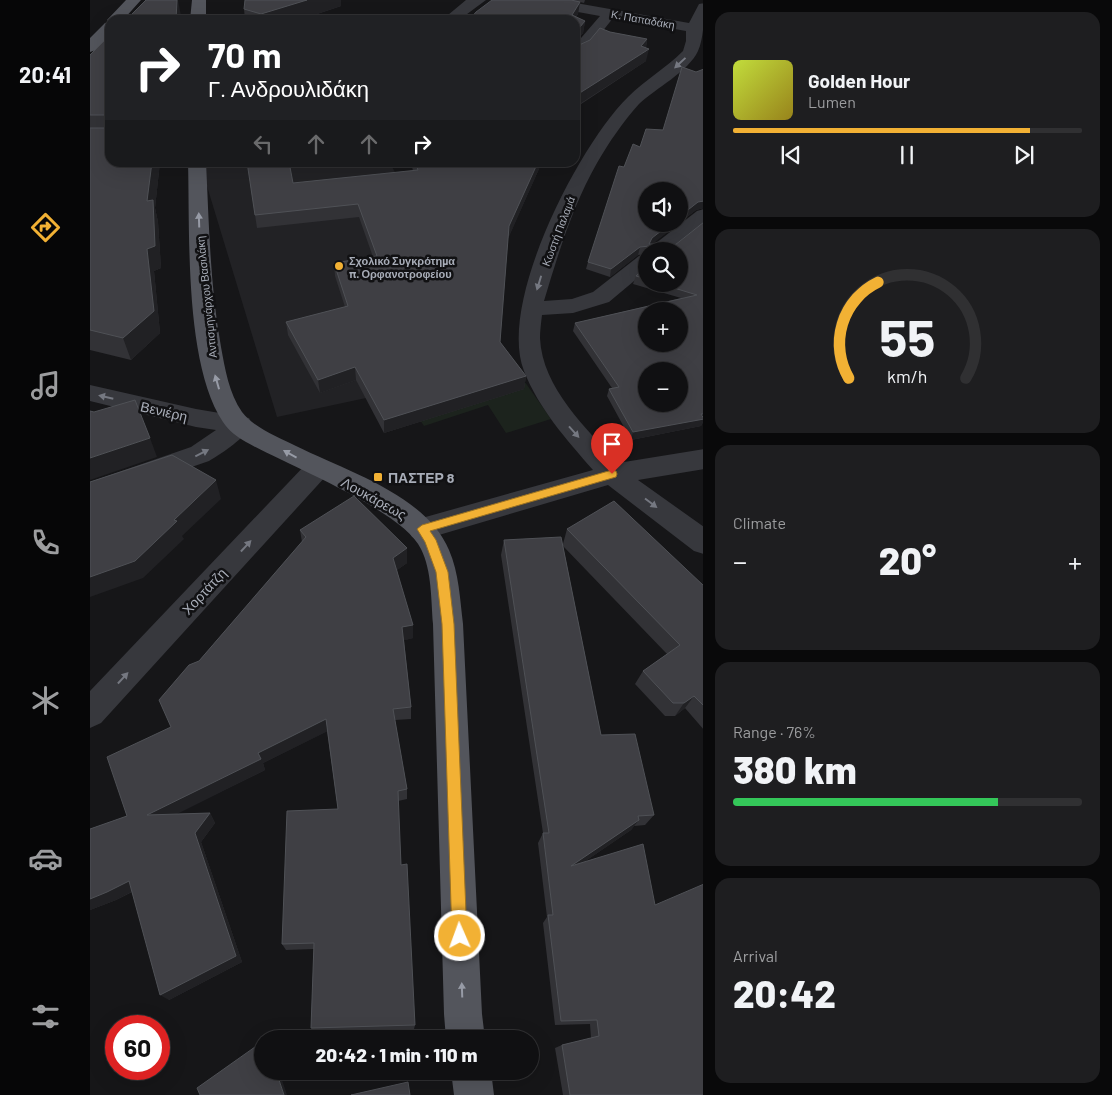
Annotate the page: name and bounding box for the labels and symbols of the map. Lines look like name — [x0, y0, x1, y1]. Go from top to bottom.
street label: Κ. Παπαδάκη — [610, 7, 676, 31]
one-way arrow — [674, 57, 686, 69]
street label: Κωστή Παλαμά — [539, 194, 577, 268]
one-way arrow — [195, 212, 203, 228]
street label: Αντισμηνάρχου Βασιλάκη — [193, 235, 219, 359]
place label: Σχολικό Συγκρότημα π. Ορφανοτροφείου — [349, 254, 455, 280]
marker: Σχολικό Συγκρότημα π. Ορφανοτροφείου — [333, 260, 345, 272]
one-way arrow — [534, 276, 542, 291]
one-way arrow — [213, 374, 221, 389]
one-way arrow — [99, 393, 114, 401]
street label: Βενιέρη — [139, 397, 189, 425]
pin — [591, 423, 633, 474]
one-way arrow — [568, 426, 580, 438]
one-way arrow — [195, 449, 209, 457]
one-way arrow — [282, 450, 297, 458]
place label: ΠΑΣΤΕΡ 8 — [388, 469, 455, 486]
marker: ΠΑΣΤΕΡ 8 — [372, 471, 384, 483]
street label: Λουκάρεως — [339, 473, 410, 523]
one-way arrow — [644, 498, 657, 509]
one-way arrow — [240, 540, 252, 552]
street label: Χορτάτζη — [178, 564, 230, 618]
one-way arrow — [117, 672, 129, 684]
position arrow — [433, 909, 485, 961]
one-way arrow — [458, 982, 466, 998]
speed limit sign: 60 — [105, 1015, 170, 1080]

